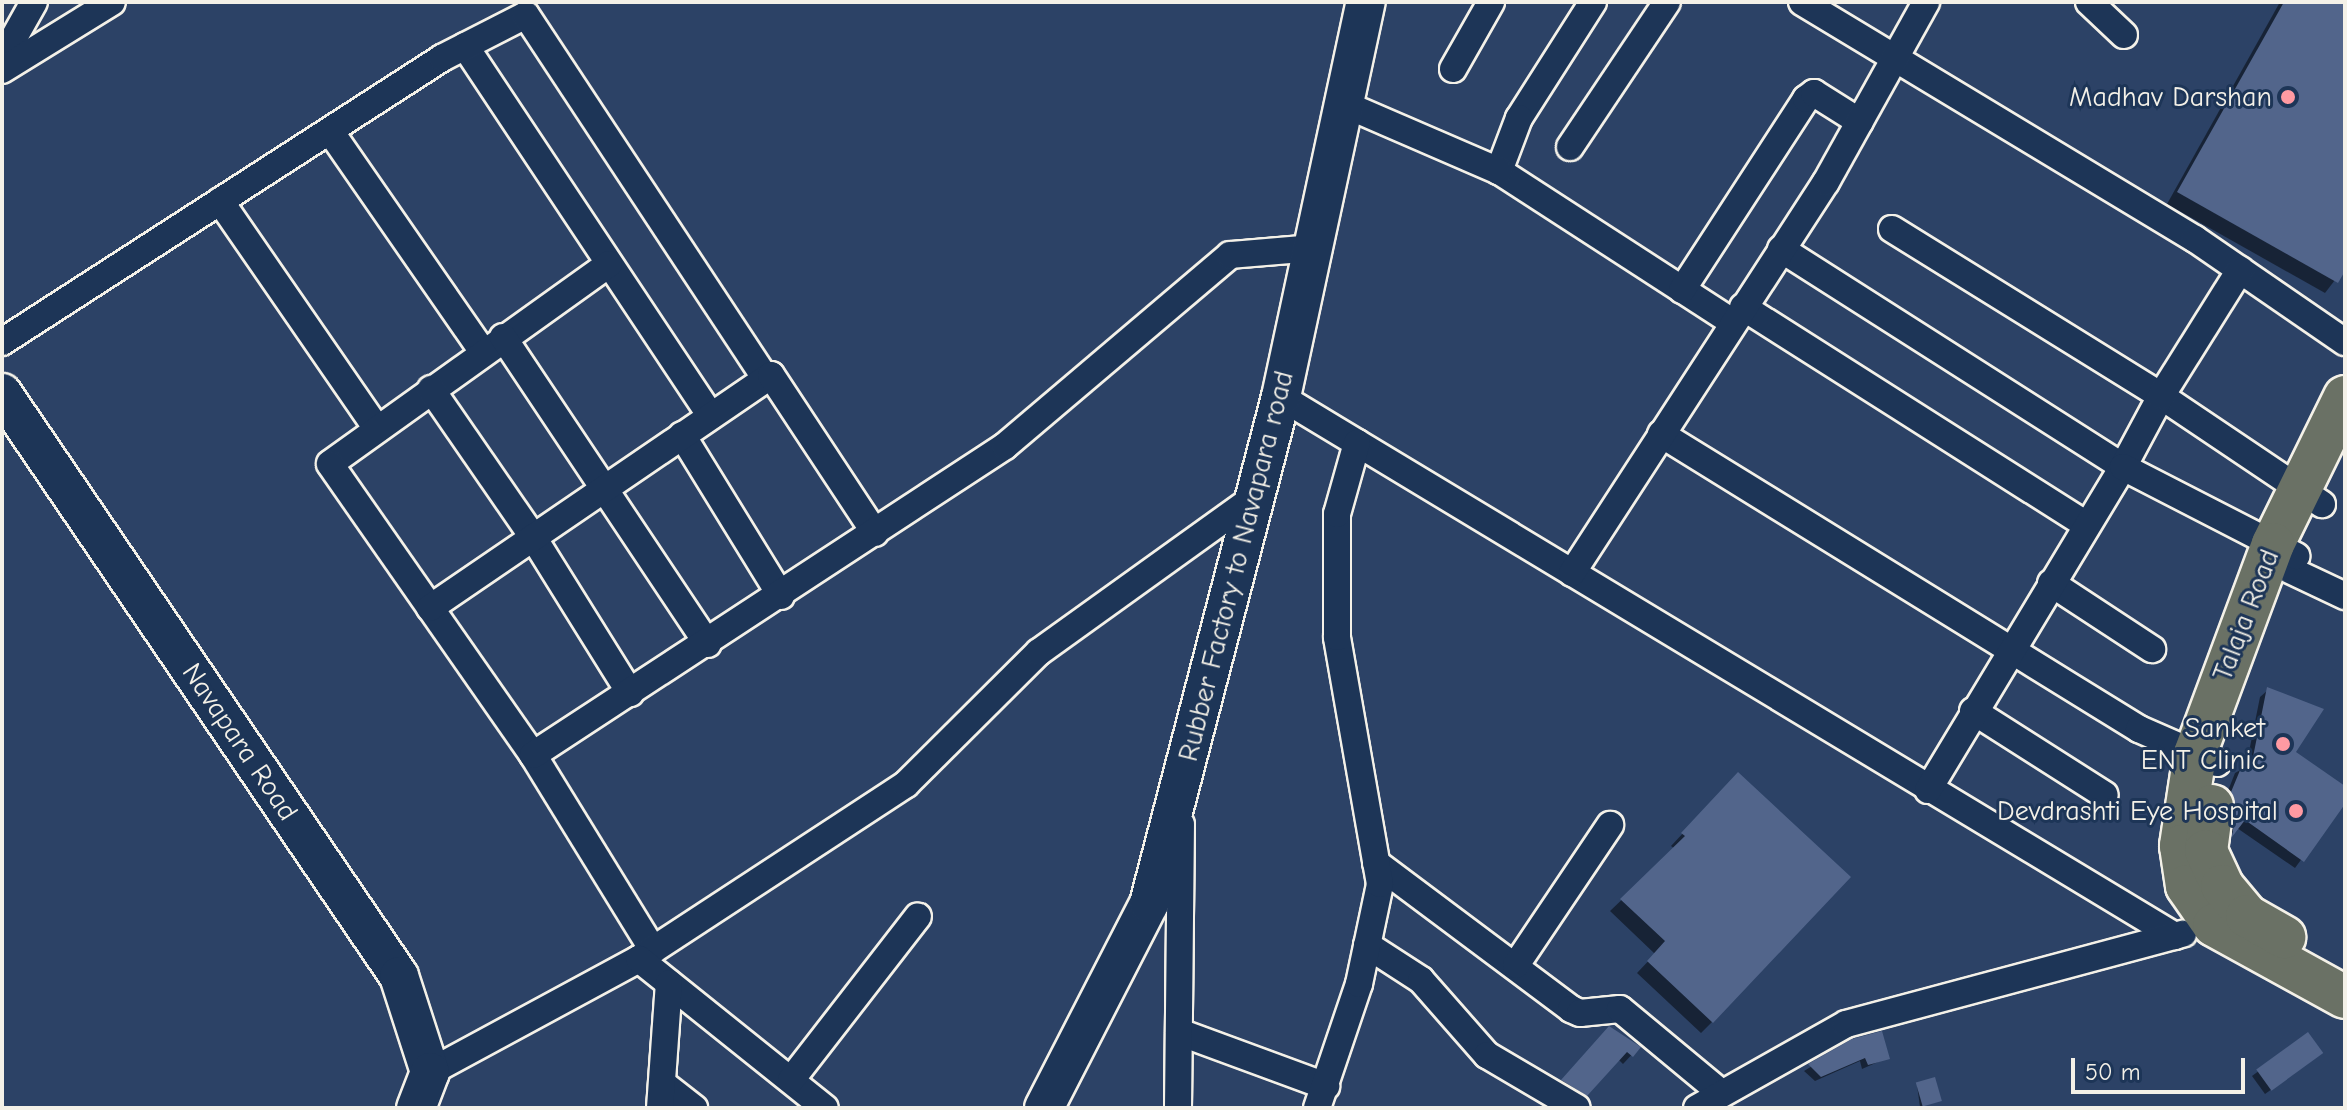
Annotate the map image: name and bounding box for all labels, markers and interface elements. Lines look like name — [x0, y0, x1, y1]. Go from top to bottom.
place label: Madhav Darshan — [2069, 80, 2272, 114]
marker: Madhav Darshan — [2279, 88, 2297, 106]
street label: Rubber Factory to Navapara road — [1171, 367, 1301, 765]
street label: Talaja Road — [2206, 545, 2286, 685]
street label: Navapara Road — [175, 657, 305, 827]
place label: Sanket ENT Clinic — [2141, 711, 2265, 777]
marker: Sanket ENT Clinic — [2272, 733, 2294, 755]
place label: Devdrashti Eye Hospital — [1997, 794, 2278, 828]
marker: Devdrashti Eye Hospital — [2285, 800, 2307, 822]
scale bar — [2075, 1042, 2249, 1092]
text: 50 m — [2085, 1058, 2141, 1086]

